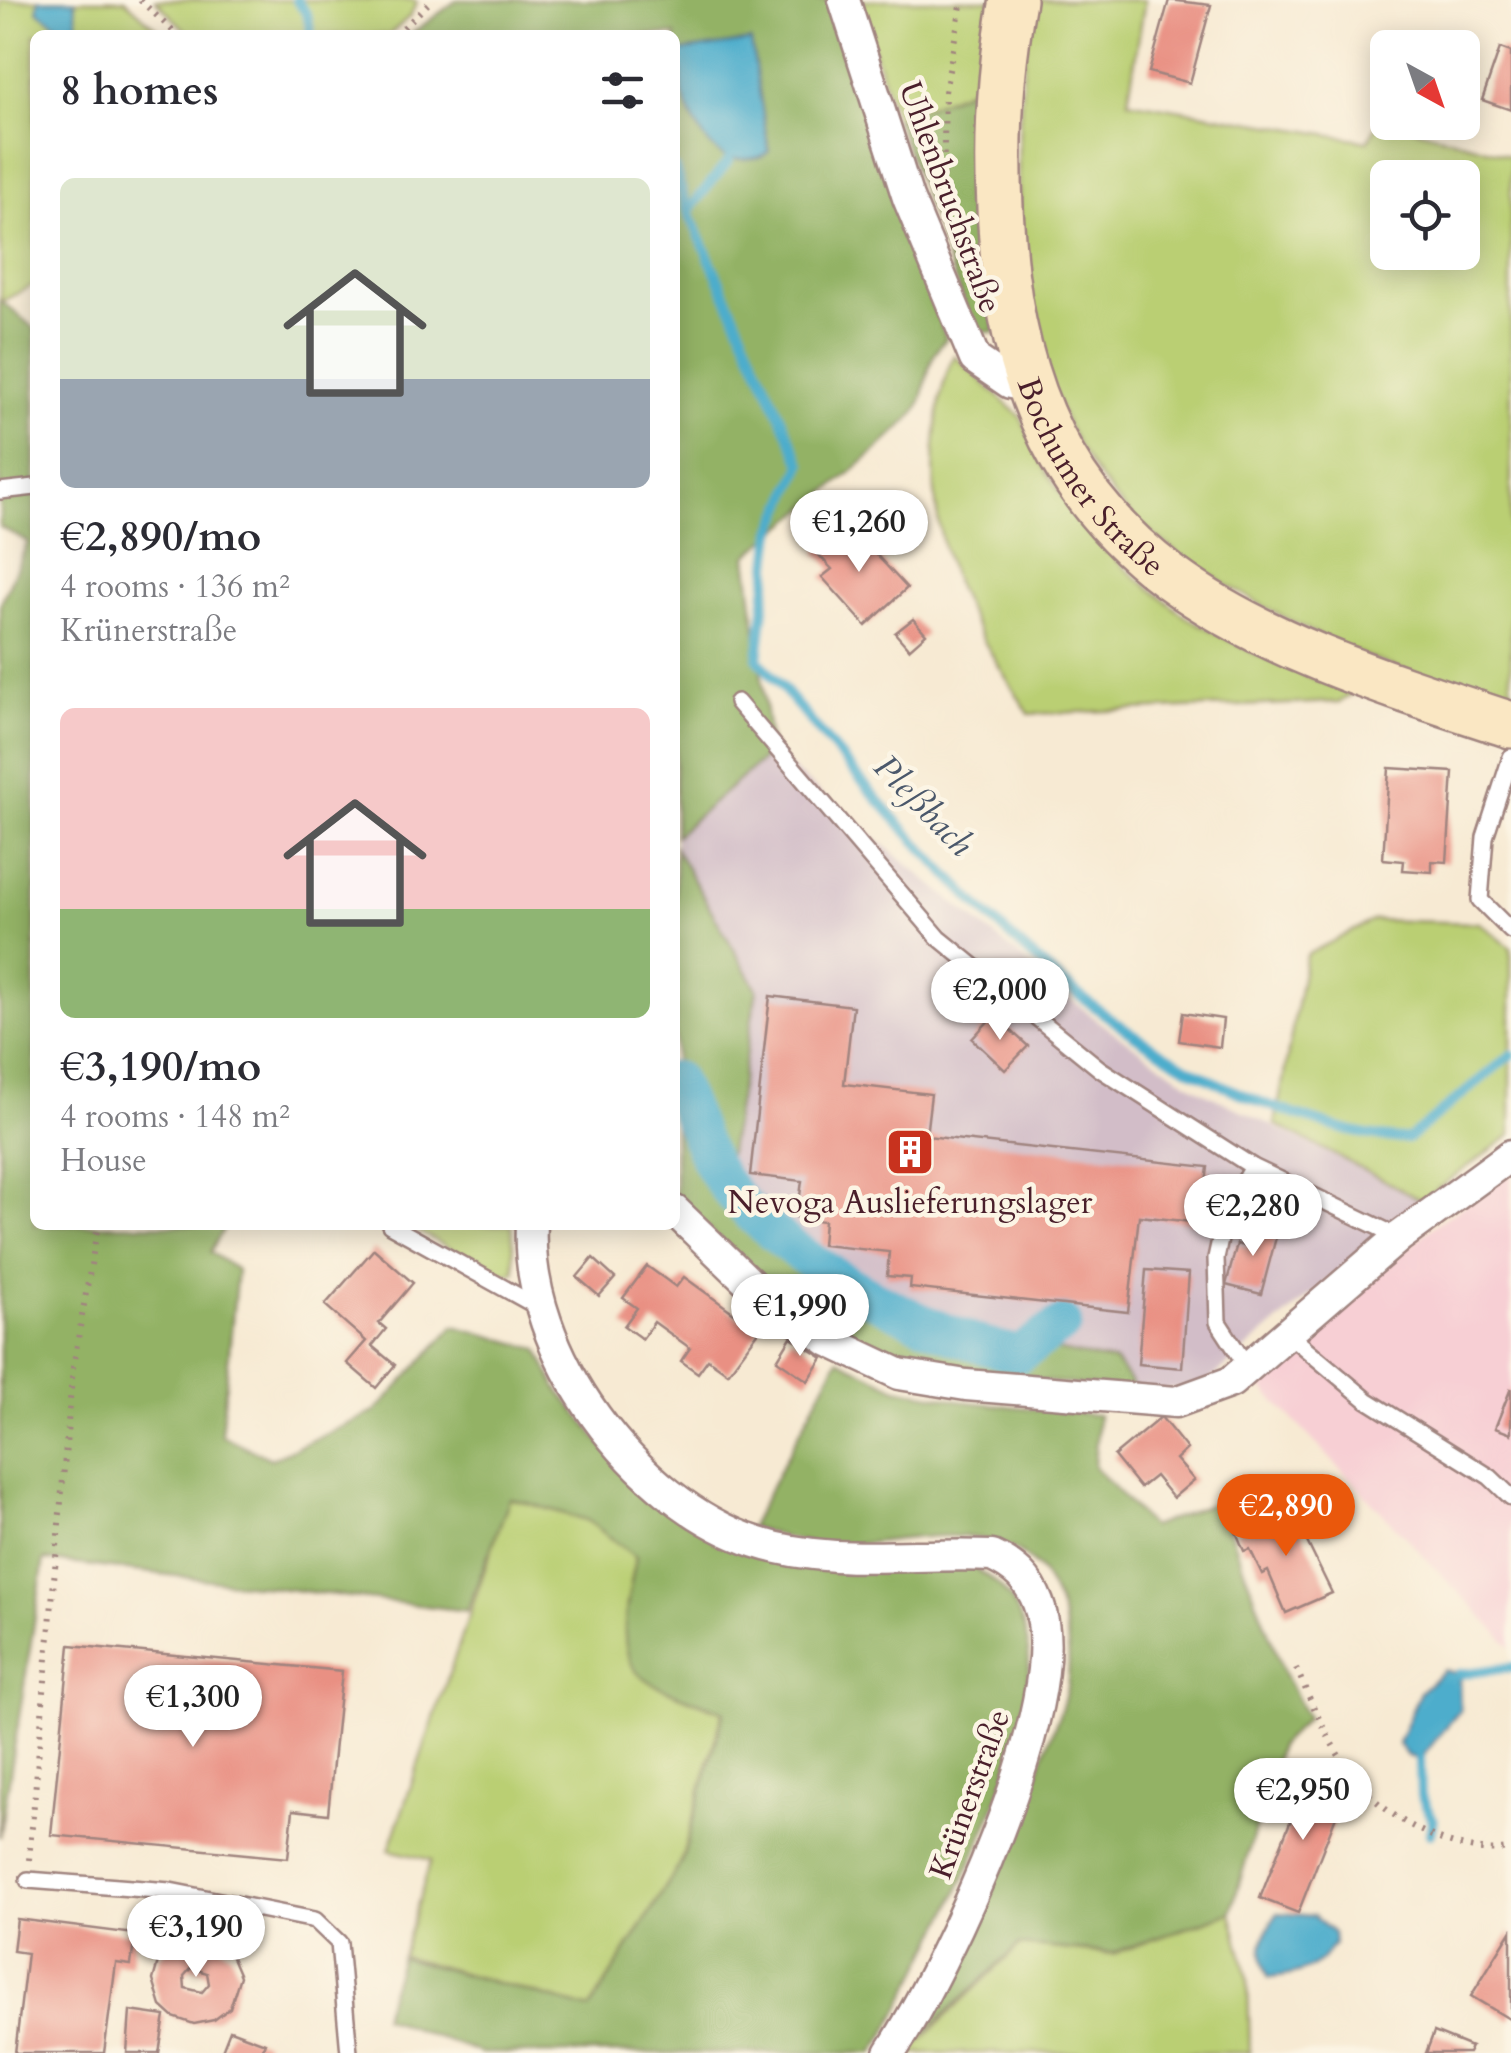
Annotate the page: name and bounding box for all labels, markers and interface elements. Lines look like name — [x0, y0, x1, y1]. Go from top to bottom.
north arrow — [1370, 30, 1480, 140]
map controls — [1370, 30, 1480, 270]
text: 8 homes — [60, 62, 218, 119]
icon: filters — [595, 63, 650, 118]
street label: Uhlenbruchstraße — [888, 76, 1012, 319]
button: locate — [1370, 160, 1480, 270]
icon: home — [265, 243, 445, 423]
street label: Bochumer Straße — [1006, 372, 1173, 587]
pin: €1,260 — [778, 490, 940, 575]
text: €1,260 — [812, 500, 906, 544]
text: €2,890/mo — [60, 508, 261, 565]
text: 4 rooms · 136 m² — [60, 565, 290, 609]
text: Krünerstraße — [60, 609, 237, 653]
water label: Pleßbach — [863, 744, 984, 867]
icon: home — [265, 773, 445, 953]
pin: €2,000 — [919, 958, 1081, 1043]
text: €2,000 — [953, 968, 1047, 1012]
text: €3,190/mo — [60, 1038, 261, 1095]
text: 4 rooms · 148 m² — [60, 1095, 290, 1139]
building icon: Nevoga Auslieferungslager — [884, 1126, 936, 1178]
text: House — [60, 1139, 147, 1183]
pin: €2,280 — [1172, 1174, 1334, 1259]
place label: Nevoga Auslieferungslager — [728, 1181, 1093, 1225]
text: €2,280 — [1206, 1184, 1300, 1228]
pin: €1,990 — [719, 1274, 881, 1359]
text: €1,990 — [753, 1284, 847, 1328]
pin: €2,890 — [1205, 1474, 1367, 1559]
text: €2,890 — [1239, 1484, 1333, 1528]
pin: €1,300 — [112, 1665, 274, 1750]
text: €1,300 — [146, 1675, 240, 1719]
street label: Krünerstraße — [919, 1704, 1021, 1885]
pin: €2,950 — [1222, 1758, 1384, 1843]
text: €2,950 — [1256, 1768, 1350, 1812]
pin: €3,190 — [115, 1895, 277, 1980]
text: €3,190 — [149, 1905, 243, 1949]

